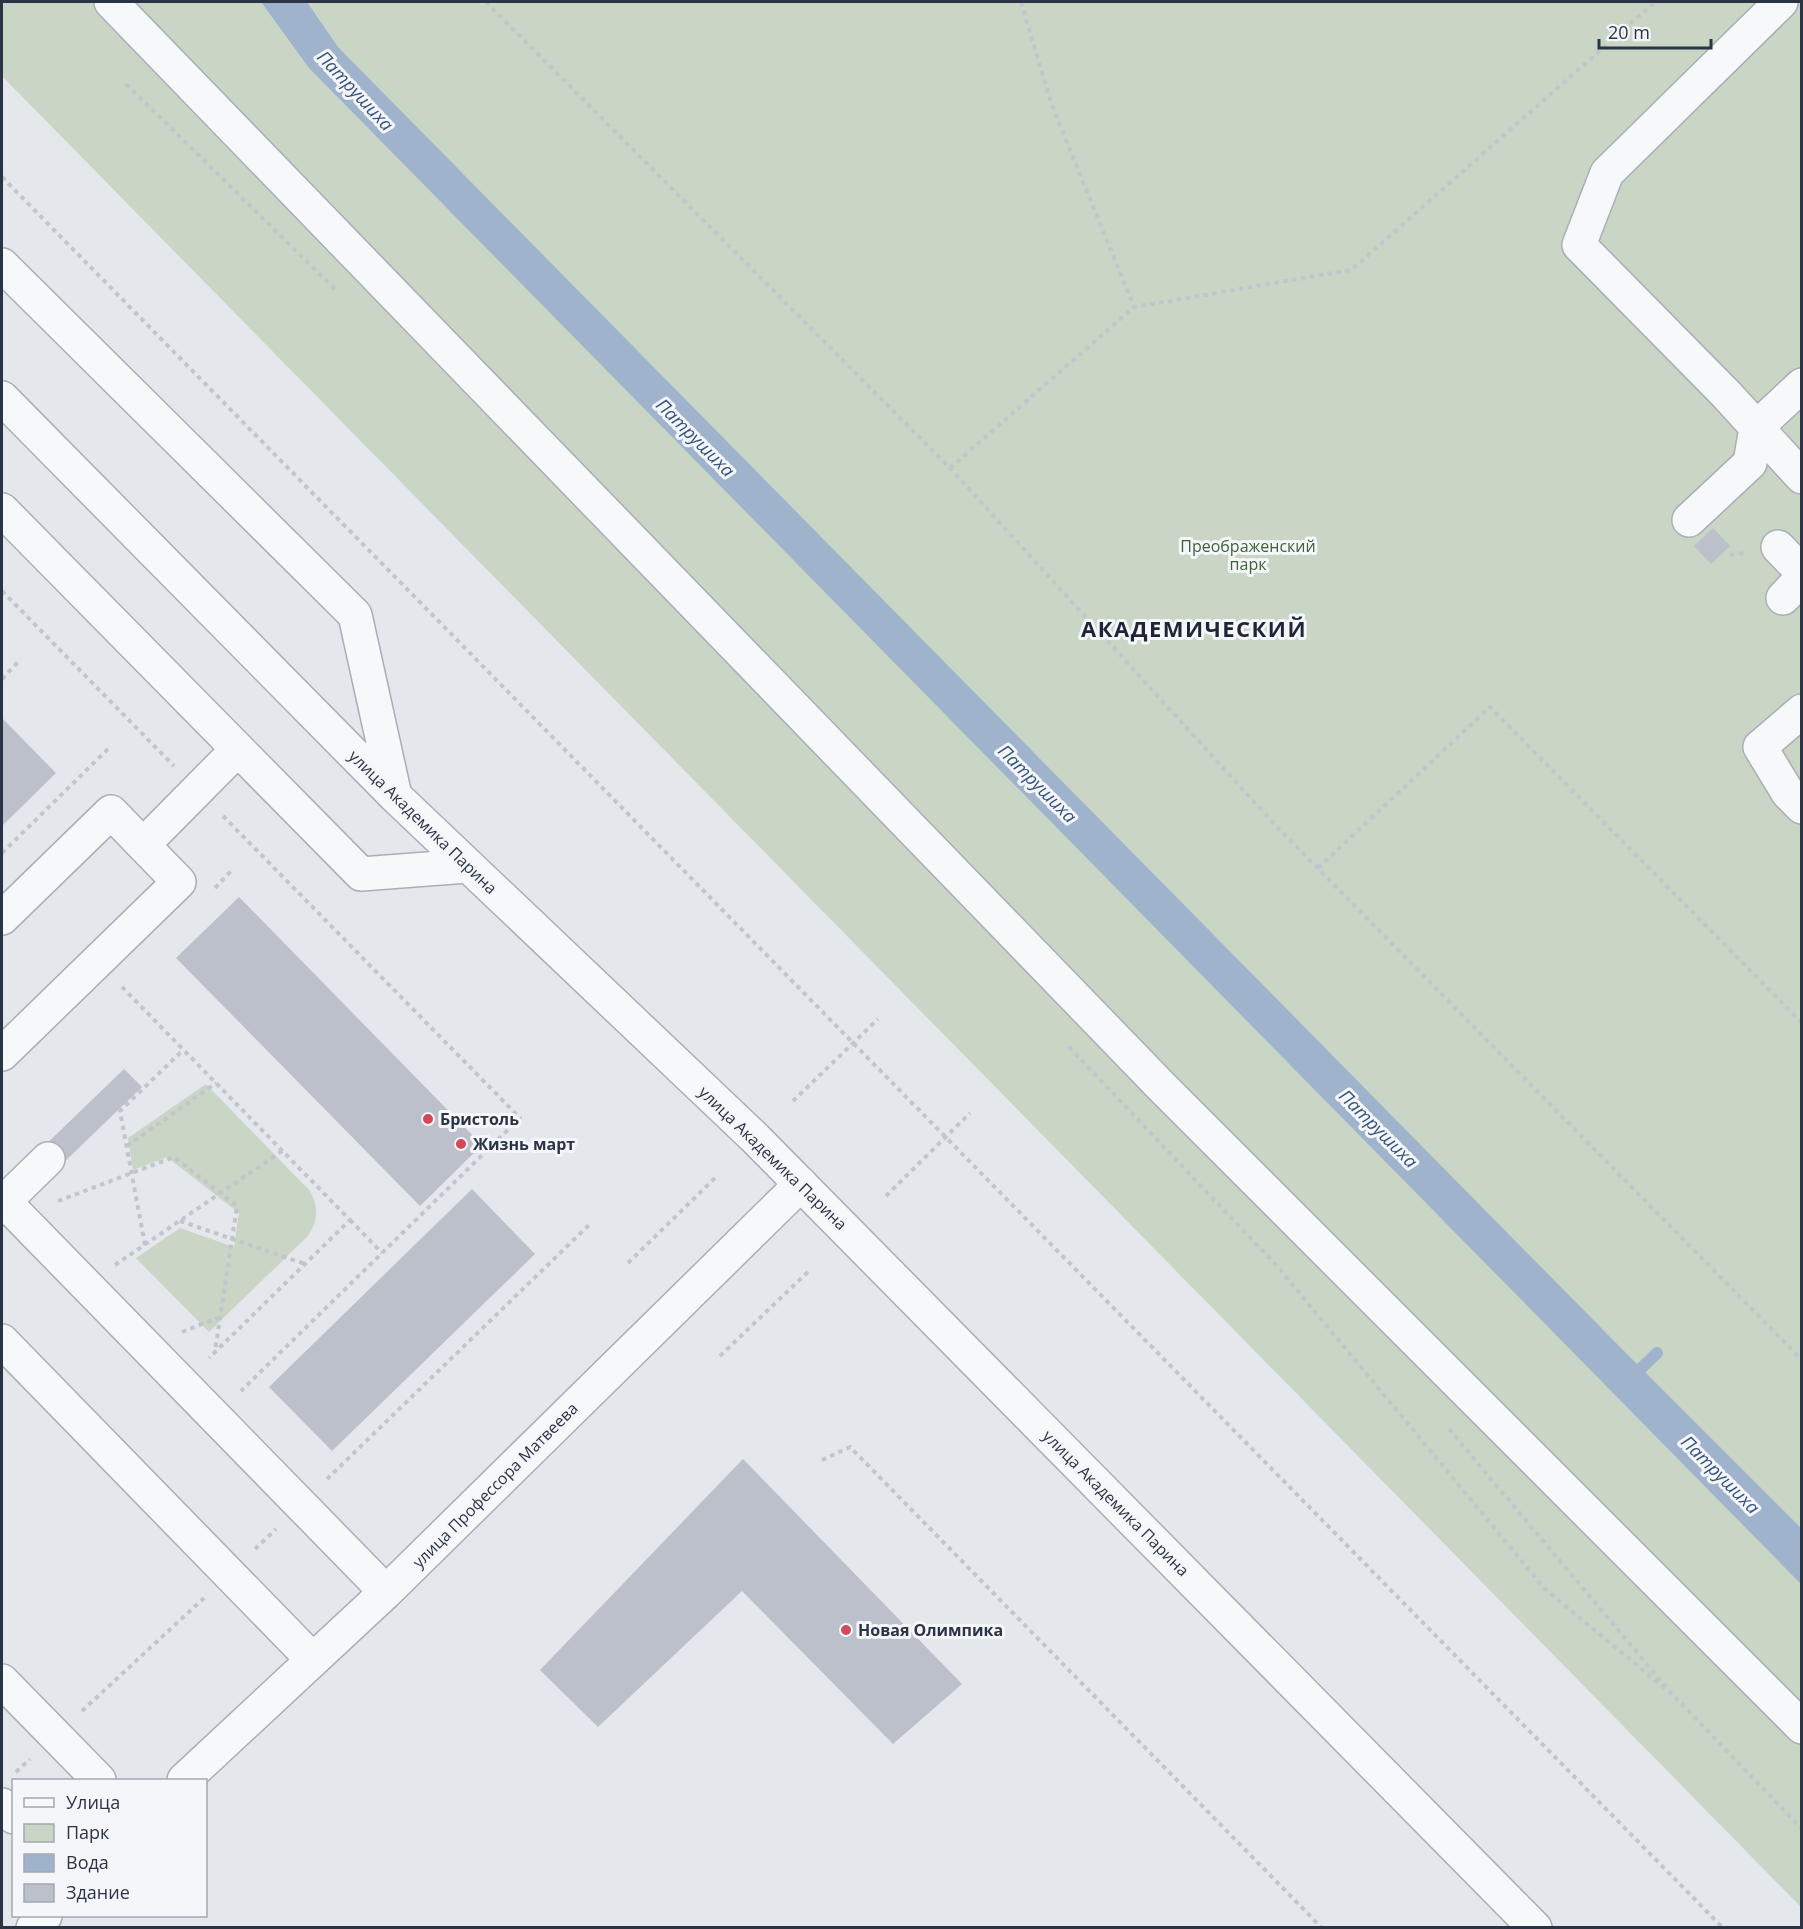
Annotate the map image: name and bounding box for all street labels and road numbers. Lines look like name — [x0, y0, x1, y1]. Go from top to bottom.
street label: улица Академика Парина — [344, 745, 502, 899]
street label: улица Академика Парина — [694, 1081, 852, 1235]
street label: улица Профессора Матвеева — [407, 1397, 583, 1573]
street label: улица Академика Парина — [1038, 1425, 1194, 1581]

